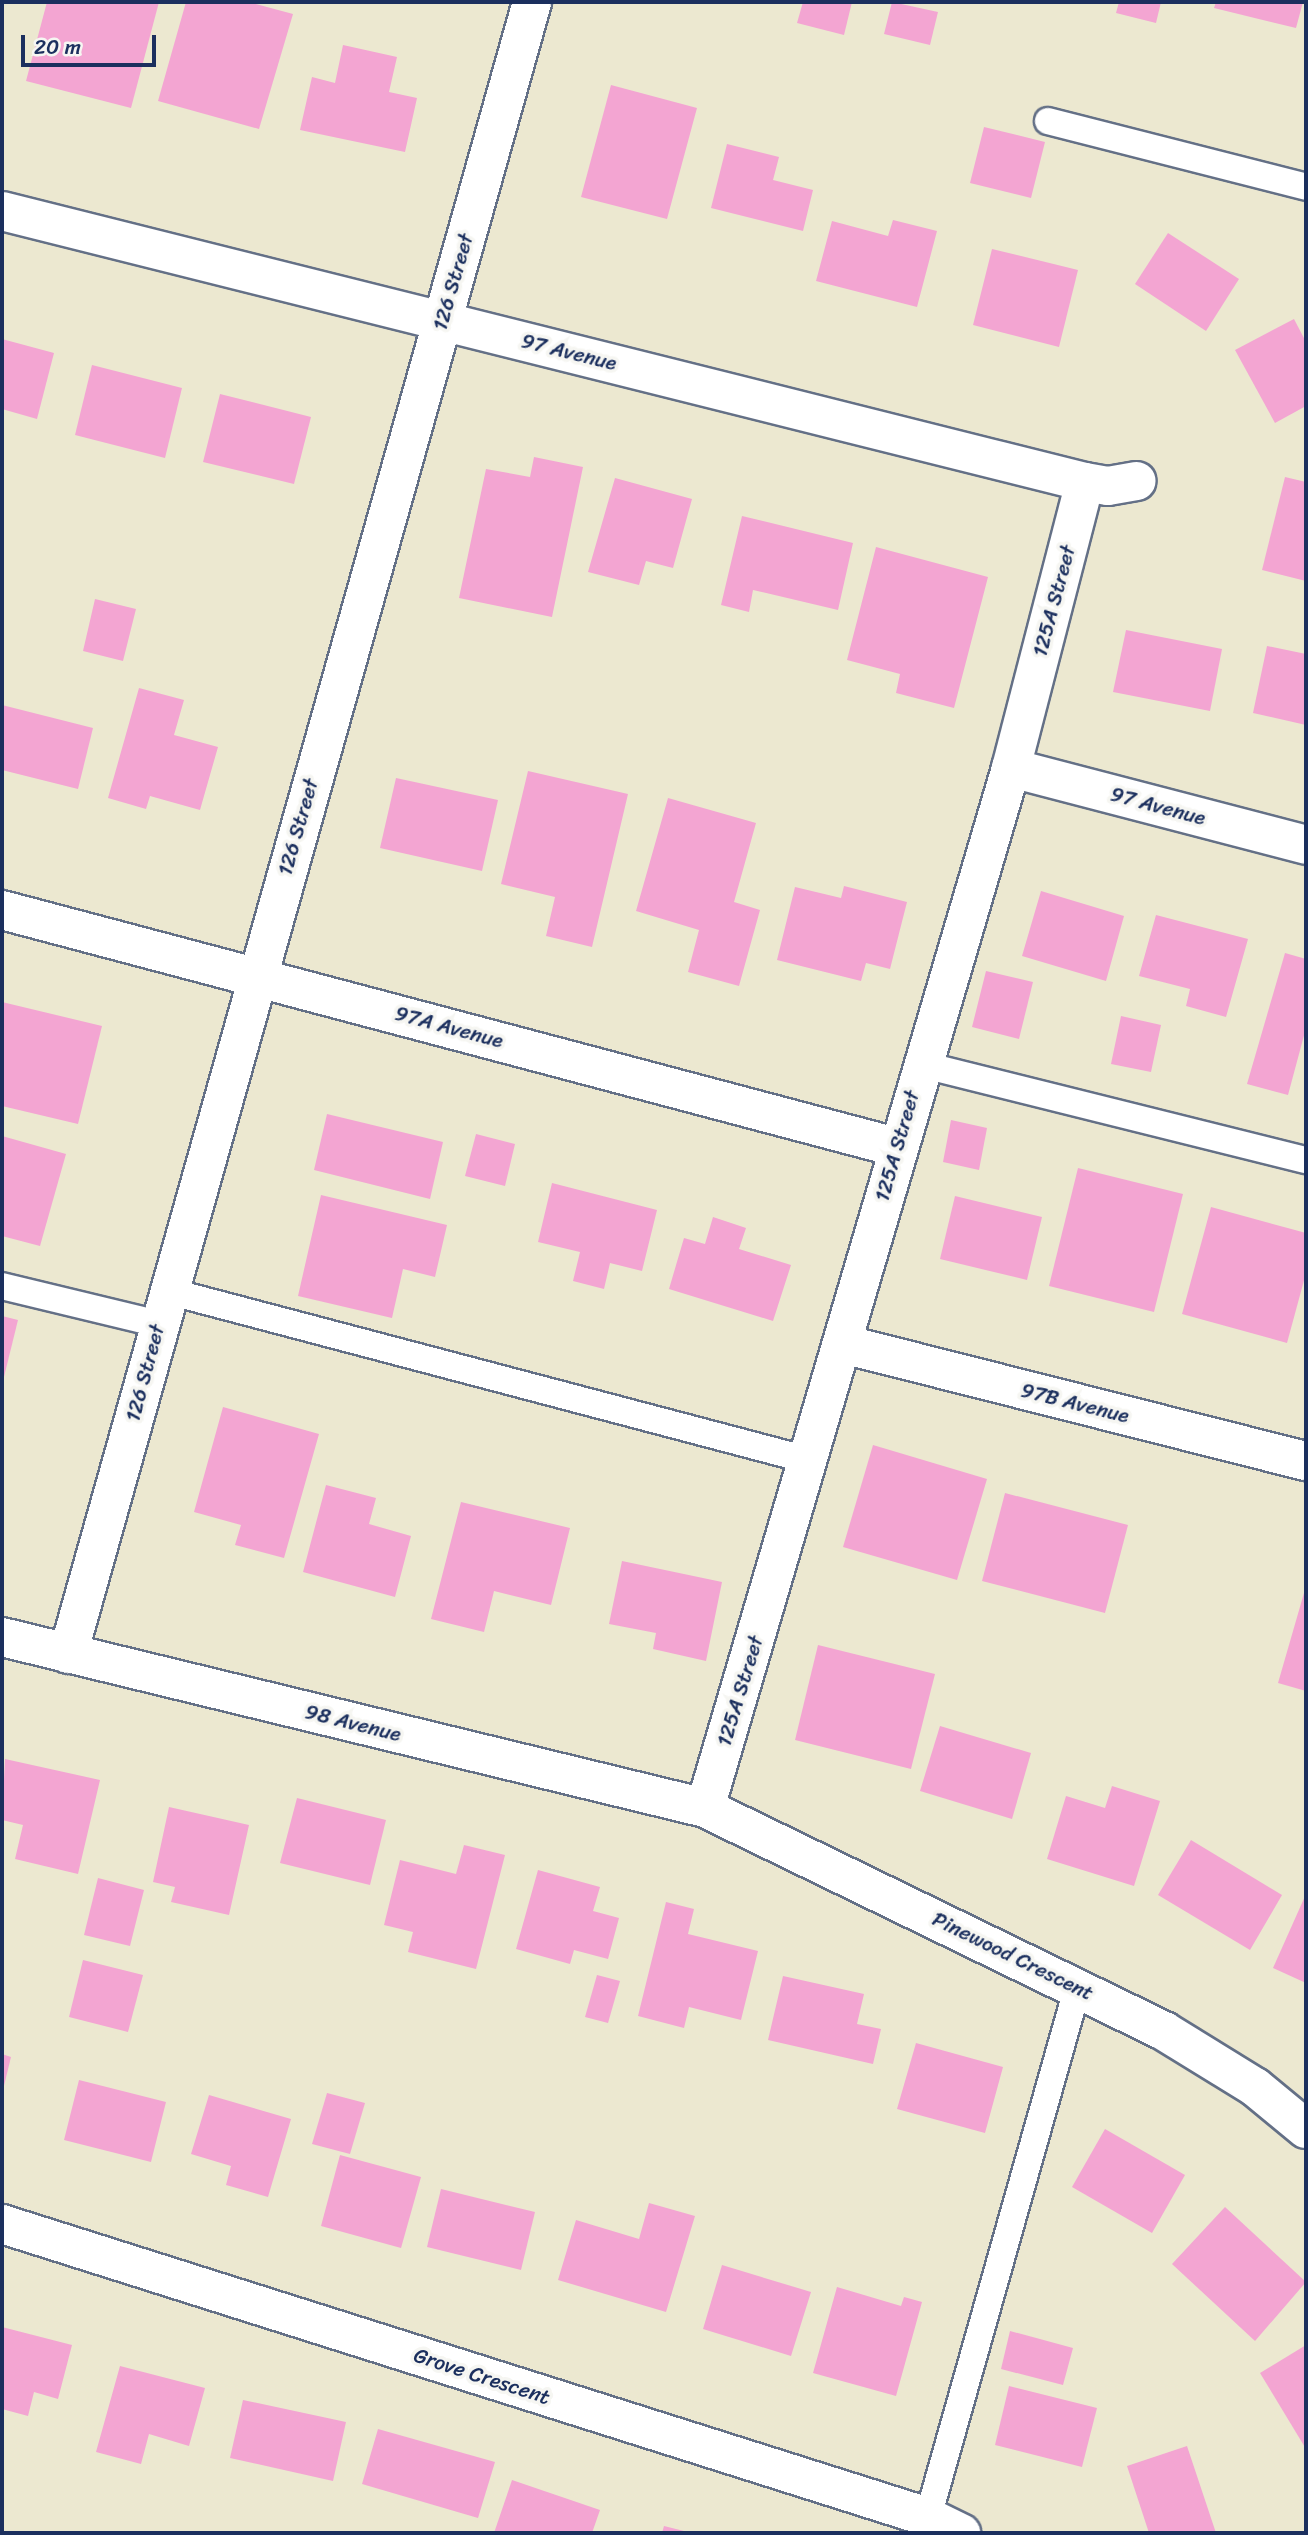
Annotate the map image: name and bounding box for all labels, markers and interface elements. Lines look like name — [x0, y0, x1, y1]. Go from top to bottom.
scale bar — [24, 21, 159, 65]
text: 20 m — [34, 28, 81, 66]
street label: 126 Street — [427, 231, 479, 333]
street label: 97 Avenue — [519, 328, 619, 376]
street label: 125A Street — [1027, 543, 1081, 659]
street label: 126 Street — [272, 776, 324, 878]
street label: 97 Avenue — [1108, 781, 1208, 831]
street label: 97A Avenue — [392, 1000, 506, 1054]
street label: 125A Street — [869, 1088, 925, 1204]
street label: 126 Street — [120, 1322, 170, 1424]
street label: 97B Avenue — [1018, 1377, 1132, 1429]
street label: 125A Street — [711, 1633, 769, 1749]
street label: 98 Avenue — [302, 1699, 404, 1747]
street label: Pinewood Crescent — [928, 1906, 1098, 2006]
street label: Grove Crescent — [410, 2342, 554, 2410]

